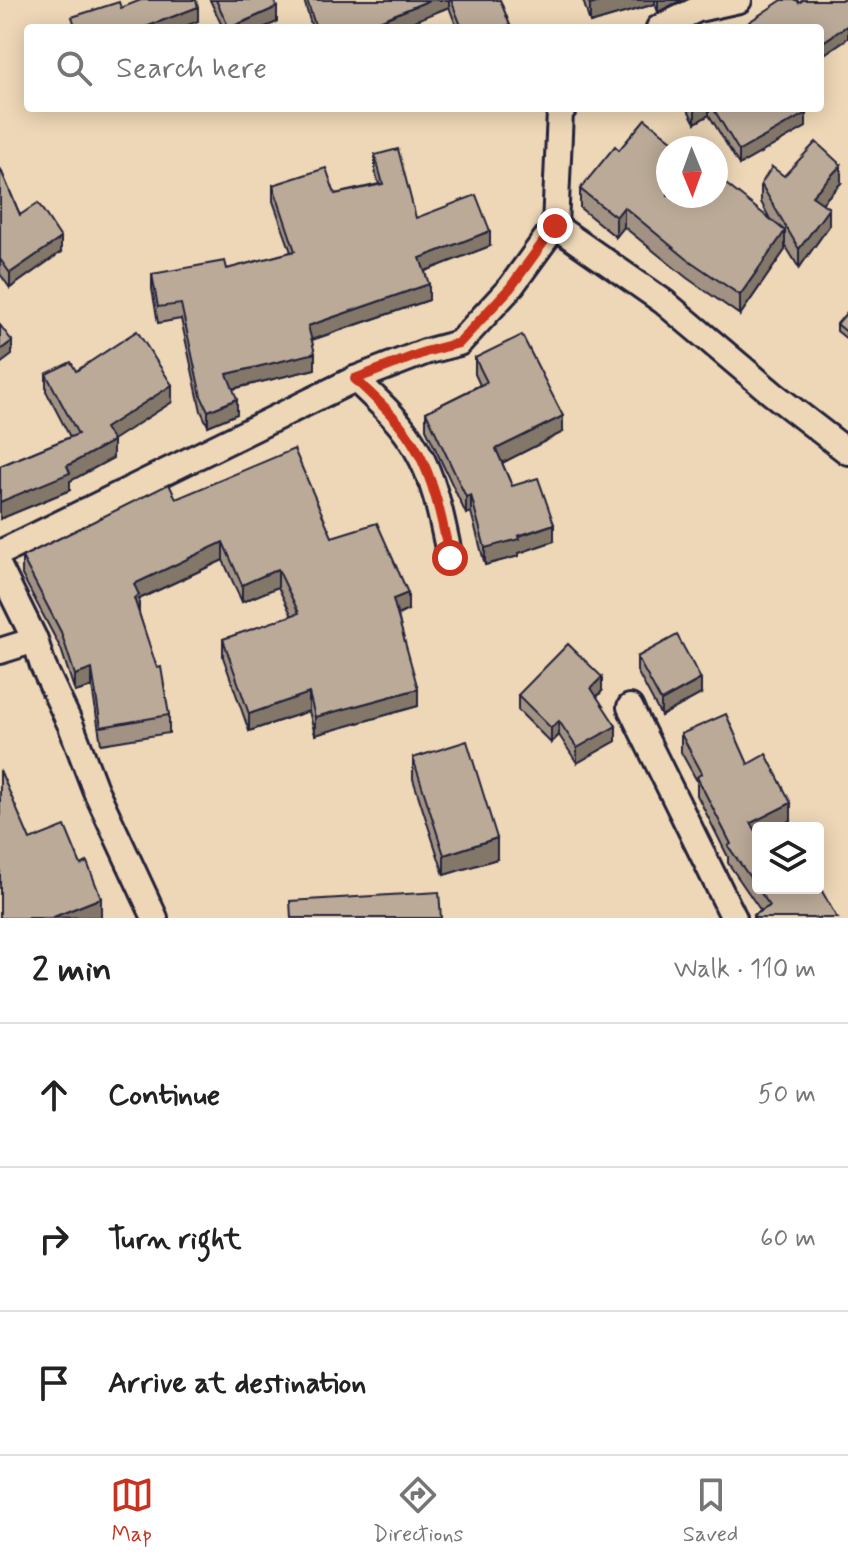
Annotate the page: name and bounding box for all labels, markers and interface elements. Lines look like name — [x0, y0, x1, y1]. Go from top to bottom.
search box — [24, 24, 824, 112]
icon: search — [52, 46, 96, 90]
text: Search here — [116, 49, 267, 88]
north arrow — [656, 136, 728, 208]
route end — [537, 208, 573, 244]
route start — [432, 540, 468, 576]
map controls — [752, 822, 824, 894]
button: layers — [752, 822, 824, 894]
text: 2 min — [32, 948, 112, 993]
text: Walk · 110 m — [674, 953, 816, 987]
icon: ahead — [32, 1073, 76, 1117]
text: Continue — [108, 1076, 220, 1115]
text: 50 m — [758, 1078, 816, 1112]
icon: right — [32, 1217, 76, 1261]
text: Turn right — [108, 1220, 241, 1259]
text: 60 m — [760, 1222, 816, 1256]
icon: arrive — [32, 1361, 76, 1405]
text: Arrive at destination — [108, 1364, 366, 1403]
tab: Map — [110, 1473, 154, 1549]
tab: Directions — [373, 1473, 463, 1549]
tab: Saved — [683, 1473, 738, 1549]

